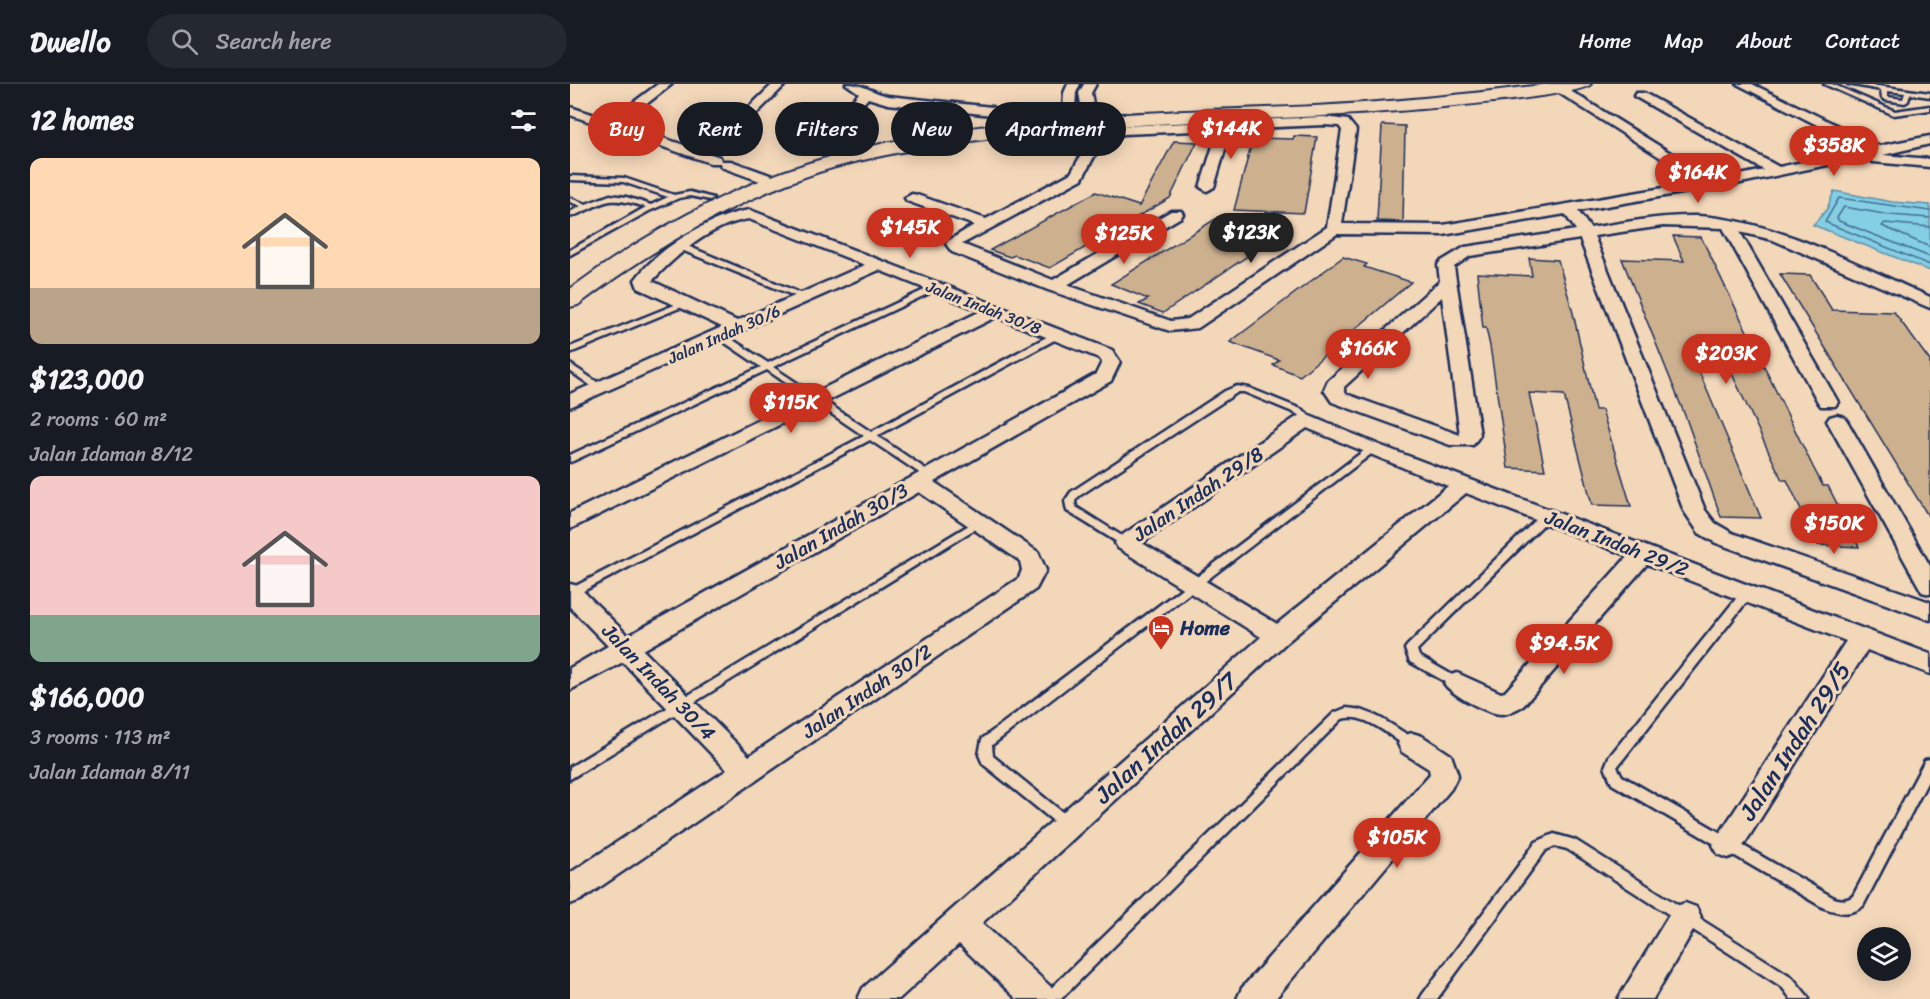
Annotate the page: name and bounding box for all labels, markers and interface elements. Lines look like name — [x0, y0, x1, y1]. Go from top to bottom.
search box — [147, 14, 567, 68]
text: Dwello — [30, 17, 111, 66]
text: Search here — [216, 22, 332, 61]
text: Home — [1579, 22, 1631, 60]
text: Map — [1664, 22, 1703, 60]
text: About — [1736, 22, 1793, 60]
text: Contact — [1826, 22, 1900, 60]
icon: search — [168, 25, 201, 58]
text: 12 homes — [30, 97, 134, 143]
chip: Buy — [588, 102, 665, 156]
chip: Rent — [677, 102, 763, 156]
chip: Filters — [775, 102, 879, 156]
chip: New — [891, 102, 973, 156]
chip: Apartment — [985, 102, 1126, 156]
icon: filters — [507, 104, 540, 137]
pin: $144K — [1189, 109, 1273, 160]
text: $144K — [1201, 111, 1261, 146]
pin: $358K — [1792, 126, 1876, 177]
text: $358K — [1804, 128, 1864, 163]
pin: $164K — [1656, 153, 1740, 204]
text: $164K — [1669, 155, 1727, 190]
icon: home — [231, 197, 339, 305]
pin: $145K — [868, 208, 952, 259]
text: $145K — [881, 210, 939, 245]
pin: $123K — [1209, 213, 1293, 264]
pin: $125K — [1082, 214, 1166, 265]
text: $123K — [1223, 215, 1279, 250]
text: $125K — [1095, 216, 1153, 251]
street label: Jalan Indah 30/8 — [921, 272, 1046, 343]
street label: Jalan Indah 30/6 — [662, 297, 785, 373]
pin: $166K — [1326, 329, 1410, 380]
text: $166K — [1340, 331, 1396, 366]
pin: $203K — [1684, 334, 1768, 385]
text: $203K — [1696, 336, 1756, 371]
text: $123,000 — [30, 356, 144, 402]
pin: $115K — [749, 383, 833, 434]
text: $115K — [764, 385, 819, 420]
text: 2 rooms · 60 m² — [30, 402, 167, 437]
text: Jalan Idaman 8/12 — [30, 437, 193, 472]
street label: Jalan Indah 29/8 — [1125, 437, 1271, 552]
street label: Jalan Indah 30/3 — [766, 474, 915, 580]
street label: Jalan Indah 29/2 — [1539, 500, 1694, 587]
pin: $150K — [1792, 504, 1876, 555]
text: $150K — [1804, 506, 1864, 541]
icon: home — [231, 515, 339, 623]
place label: Home — [1179, 611, 1231, 646]
hotel icon: Home — [1146, 613, 1176, 651]
street label: Jalan Indah 30/4 — [592, 615, 724, 749]
pin: $94.5K — [1515, 624, 1613, 675]
text: $94.5K — [1530, 626, 1598, 661]
street label: Jalan Indah 30/2 — [794, 634, 940, 749]
street label: Jalan Indah 29/5 — [1727, 653, 1862, 830]
street label: Jalan Indah 29/7 — [1084, 661, 1248, 815]
text: $166,000 — [30, 674, 144, 720]
text: 3 rooms · 113 m² — [30, 720, 171, 755]
text: Jalan Idaman 8/11 — [30, 755, 190, 790]
pin: $105K — [1355, 818, 1439, 869]
text: $105K — [1367, 820, 1427, 855]
map controls — [1857, 927, 1911, 981]
button: layers — [1857, 927, 1911, 981]

